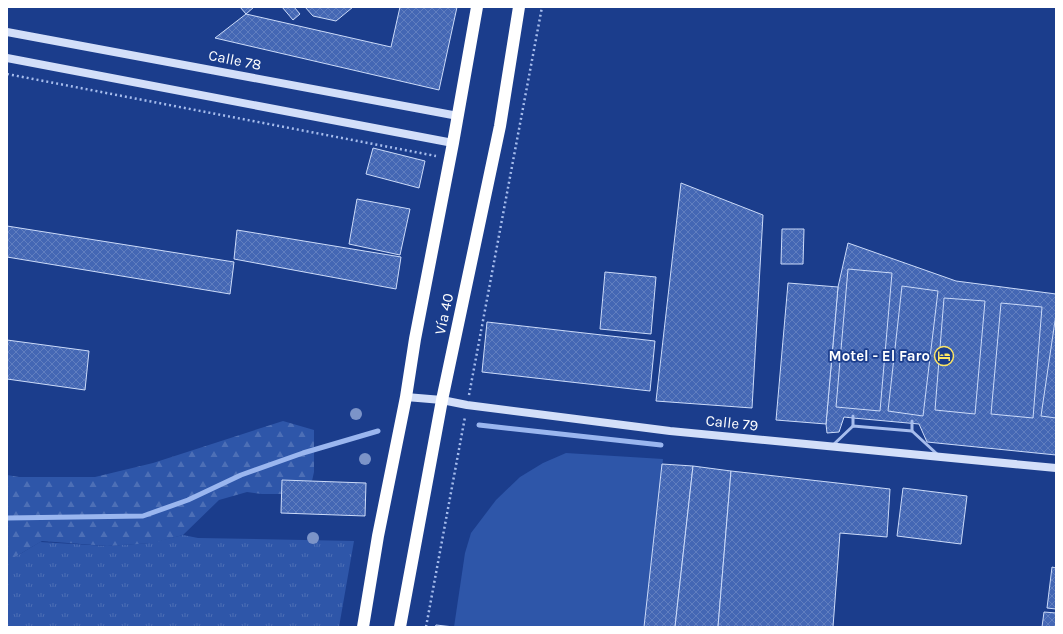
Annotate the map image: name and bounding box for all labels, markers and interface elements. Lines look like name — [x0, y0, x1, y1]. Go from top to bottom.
street label: Calle 78 — [207, 46, 263, 74]
street label: Vía 40 — [431, 291, 457, 336]
hotel icon: Motel - El Faro — [933, 345, 955, 367]
place label: Motel - El Faro — [829, 347, 930, 365]
street label: Calle 79 — [705, 411, 759, 435]

